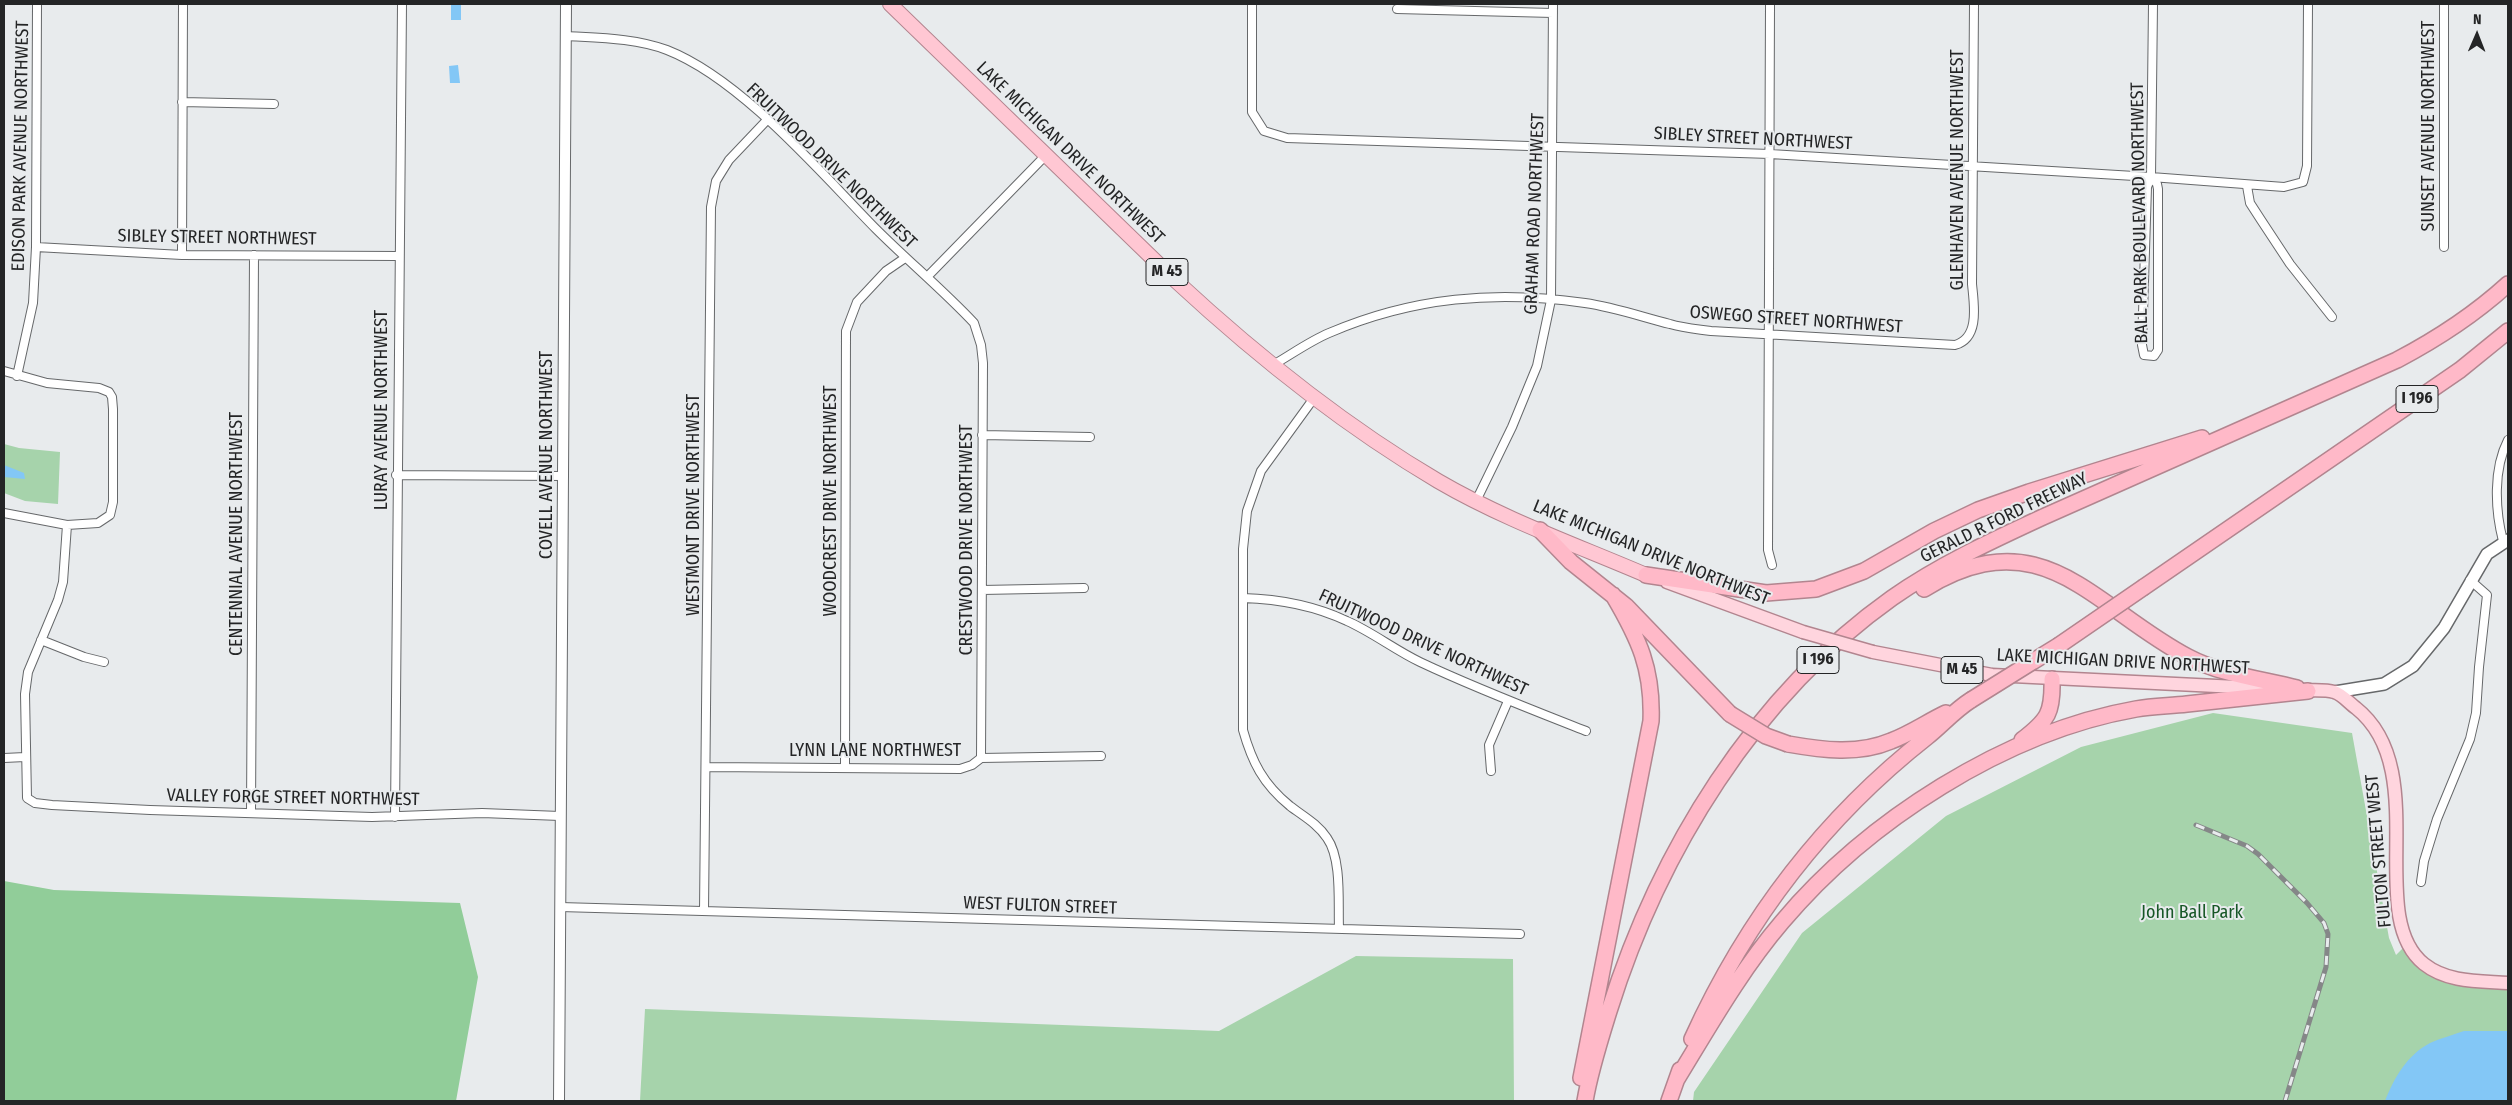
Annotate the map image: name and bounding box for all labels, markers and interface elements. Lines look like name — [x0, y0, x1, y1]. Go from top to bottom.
north arrow — [2452, 10, 2502, 60]
text: N — [2473, 11, 2482, 28]
street label: EDISON PARK AVENUE NORTHWEST — [8, 20, 34, 272]
street label: SUNSET AVENUE NORTHWEST — [2418, 21, 2440, 231]
street label: GLENHAVEN AVENUE NORTHWEST — [1947, 49, 1969, 291]
street label: LAKE MICHIGAN DRIVE NORTHWEST — [971, 57, 1169, 249]
street label: FRUITWOOD DRIVE NORTHWEST — [741, 79, 921, 253]
street label: BALL PARK BOULEVARD NORTHWEST — [2127, 82, 2153, 344]
street label: GRAHAM ROAD NORTHWEST — [1521, 113, 1549, 315]
street label: SIBLEY STREET NORTHWEST — [1653, 123, 1853, 155]
street label: SIBLEY STREET NORTHWEST — [117, 225, 317, 251]
road number: M 45 — [1146, 258, 1188, 286]
street label: OSWEGO STREET NORTHWEST — [1689, 302, 1903, 338]
street label: LURAY AVENUE NORTHWEST — [371, 310, 393, 510]
street label: COVELL AVENUE NORTHWEST — [536, 351, 558, 559]
street label: WOODCREST DRIVE NORTHWEST — [820, 385, 842, 617]
road number: I 196 — [2396, 386, 2438, 412]
street label: WESTMONT DRIVE NORTHWEST — [683, 394, 705, 616]
street label: CENTENNIAL AVENUE NORTHWEST — [226, 412, 248, 656]
street label: CRESTWOOD DRIVE NORTHWEST — [956, 424, 978, 656]
street label: GERALD R FORD FREEWAY — [1917, 468, 2091, 568]
street label: LAKE MICHIGAN DRIVE NORTHWEST — [1530, 496, 1772, 610]
street label: FRUITWOOD DRIVE NORTHWEST — [1315, 585, 1531, 701]
street label: LAKE MICHIGAN DRIVE NORTHWEST — [1996, 645, 2250, 679]
road number: I 196 — [1797, 646, 1839, 674]
road number: M 45 — [1941, 656, 1983, 684]
street label: LYNN LANE NORTHWEST — [789, 740, 961, 762]
street label: FULTON STREET WEST — [2362, 773, 2396, 929]
street label: VALLEY FORGE STREET NORTHWEST — [166, 785, 420, 811]
street label: WEST FULTON STREET — [963, 893, 1117, 919]
park label: John Ball Park — [2141, 902, 2243, 924]

